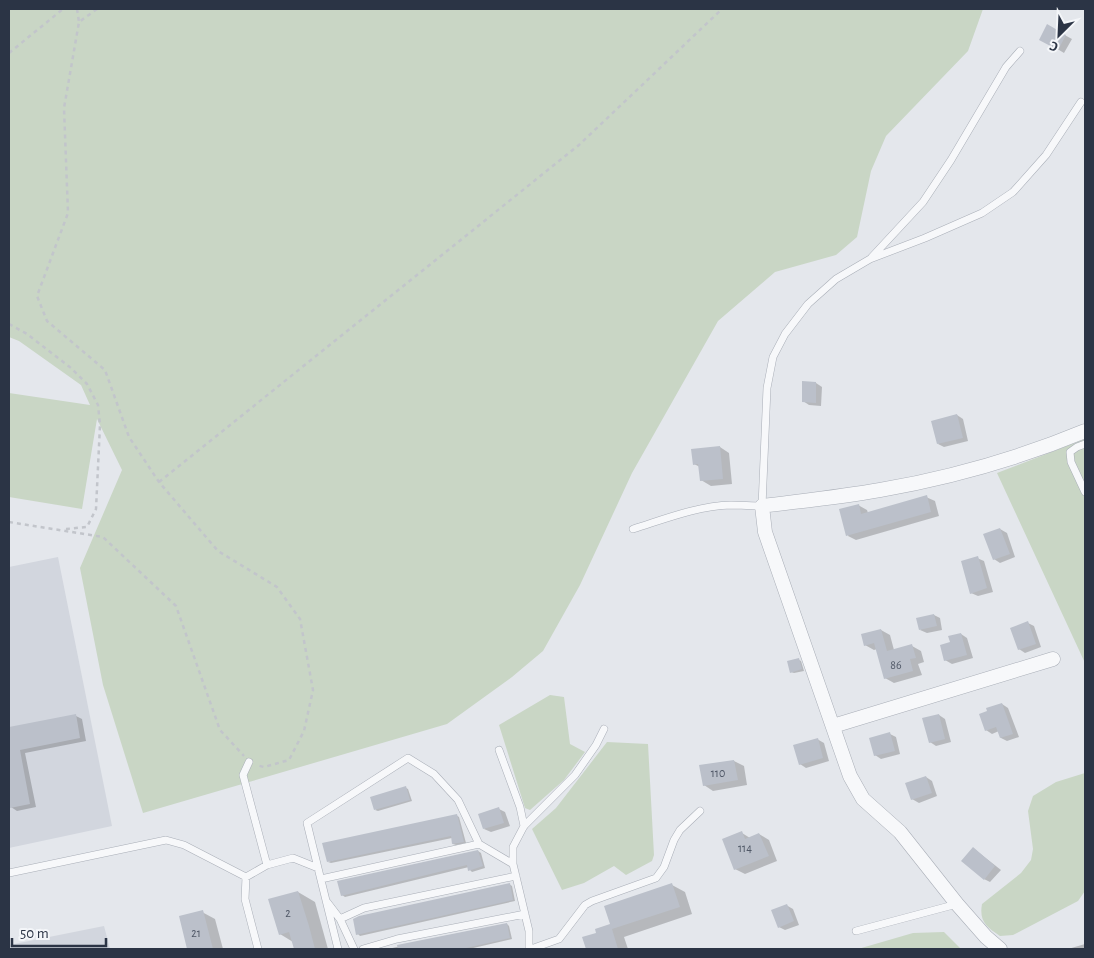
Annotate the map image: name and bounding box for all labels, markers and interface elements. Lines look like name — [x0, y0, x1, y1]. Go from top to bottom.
north arrow — [1034, 10, 1084, 60]
text: С — [1048, 38, 1061, 54]
house number: 86 — [890, 659, 902, 671]
house number: 110 — [711, 767, 725, 779]
house number: 114 — [738, 842, 752, 854]
house number: 2 — [285, 907, 291, 919]
scale bar — [12, 916, 106, 948]
text: 50 m — [20, 926, 49, 941]
house number: 21 — [191, 927, 201, 939]

